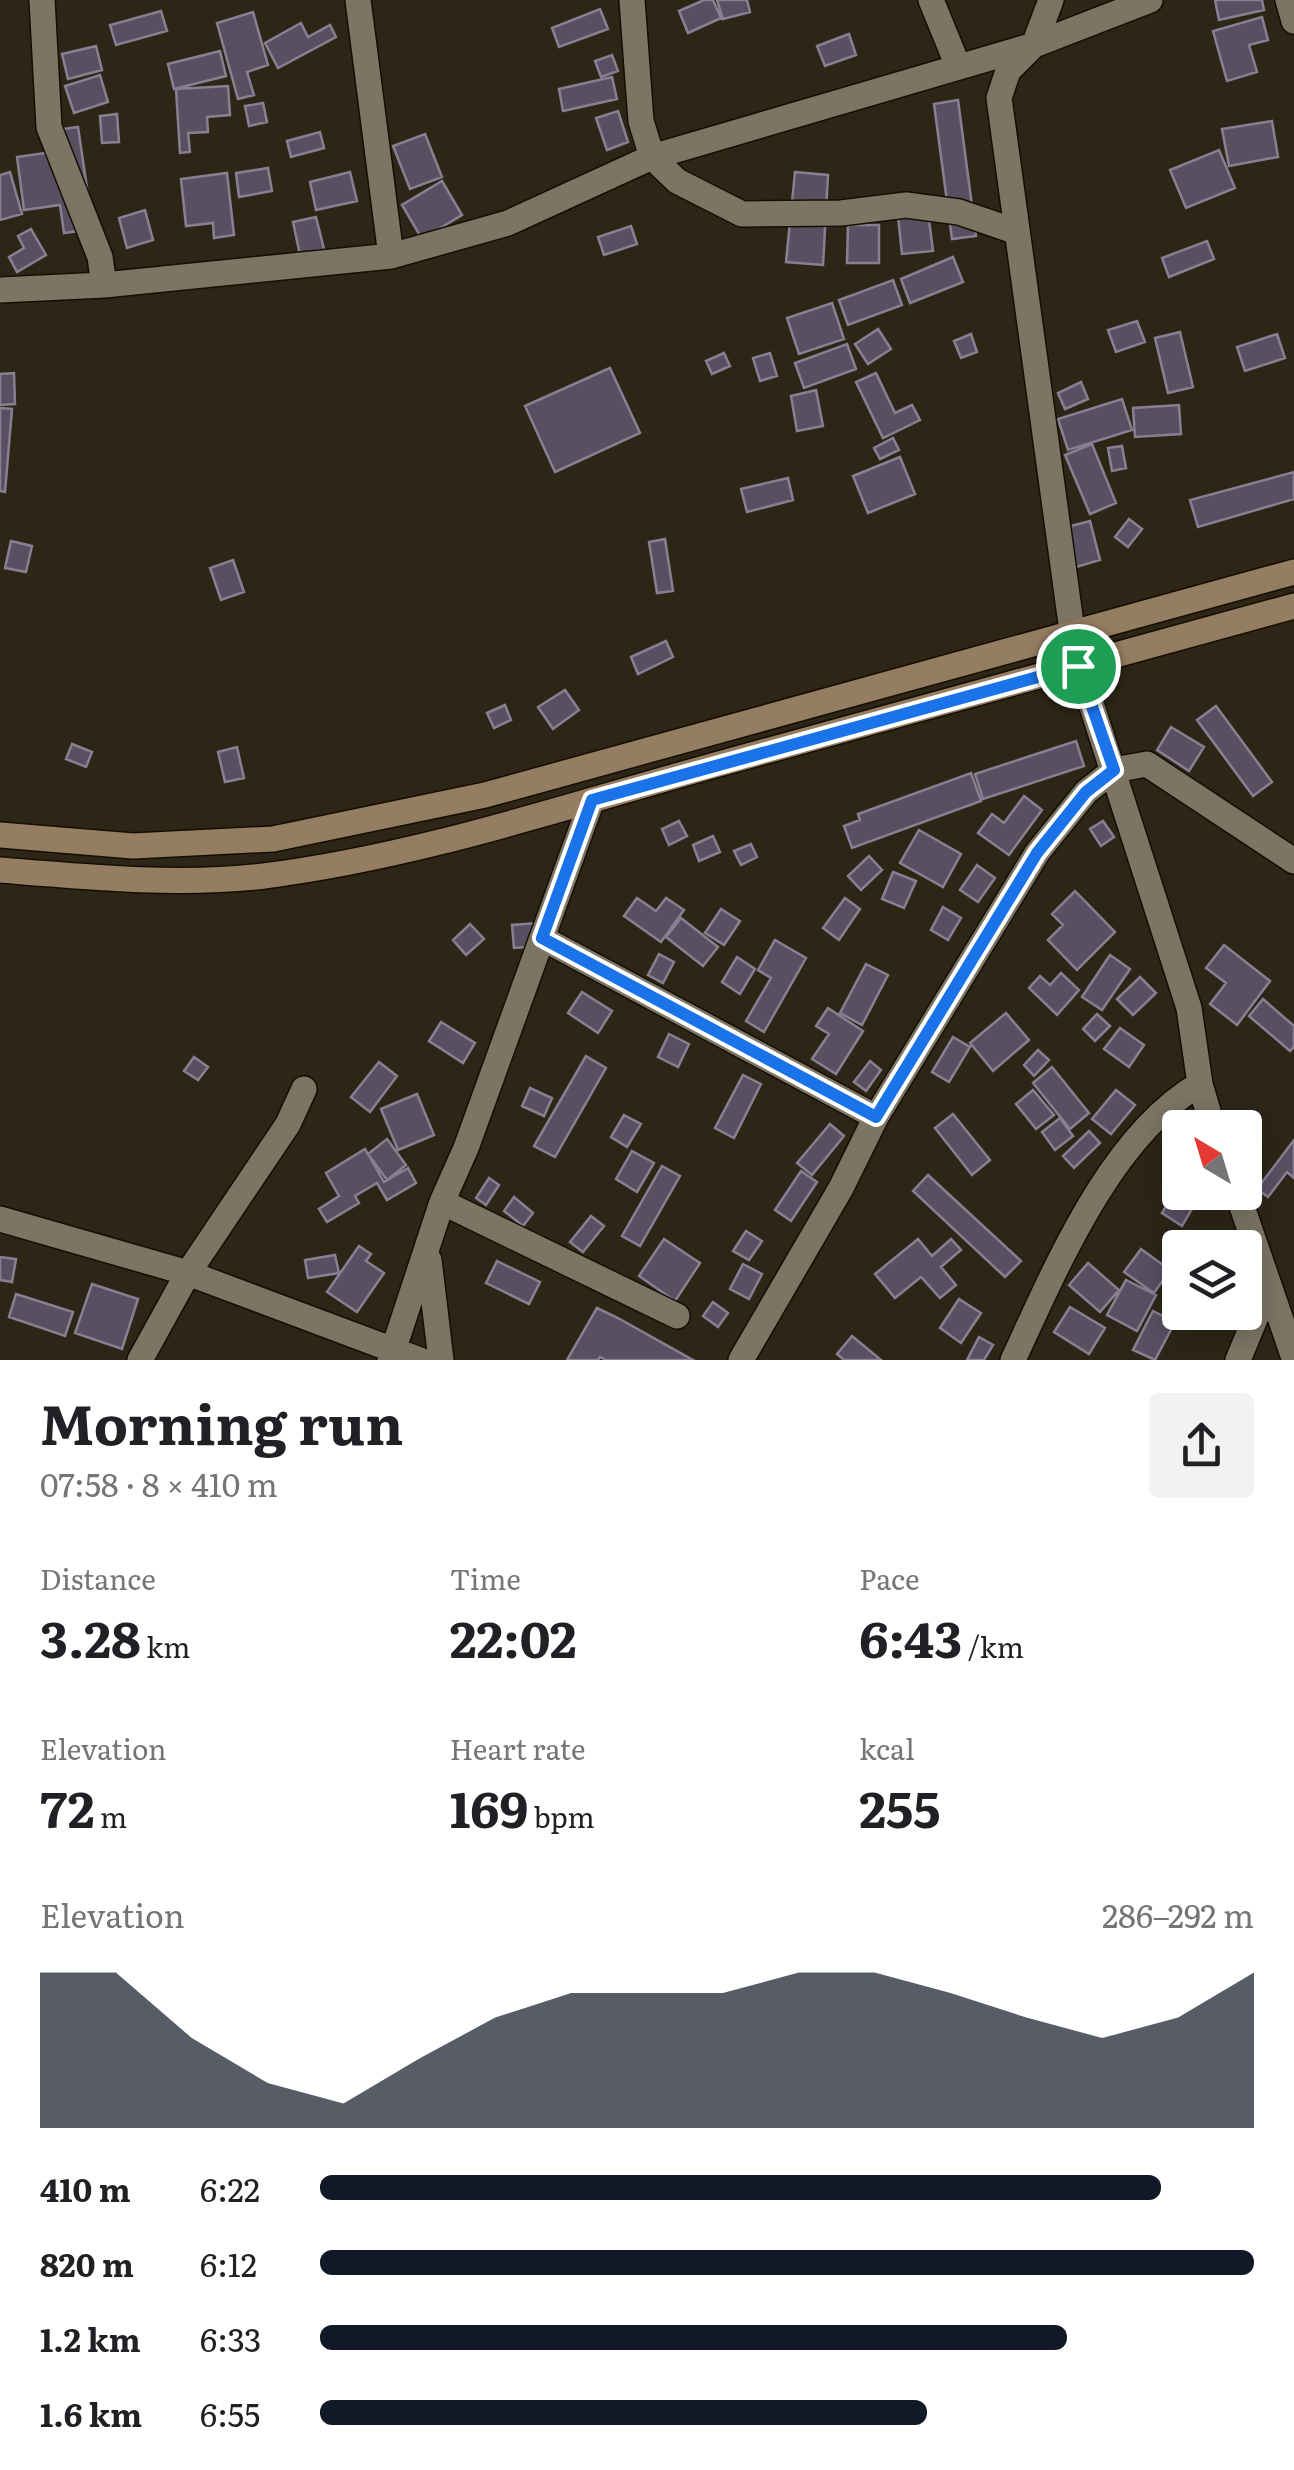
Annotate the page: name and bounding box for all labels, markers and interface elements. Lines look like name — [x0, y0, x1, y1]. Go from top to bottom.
pin — [1036, 624, 1121, 709]
icon: arrive — [1051, 639, 1106, 694]
north arrow — [1162, 1110, 1262, 1210]
map controls — [1162, 1110, 1262, 1330]
button: layers — [1162, 1230, 1262, 1330]
text: Morning run — [40, 1380, 403, 1462]
button: share — [1149, 1393, 1254, 1498]
text: 07:58 · 8 × 410 m — [40, 1459, 278, 1507]
text: Distance — [40, 1557, 156, 1599]
text: Time — [450, 1557, 521, 1599]
text: Pace — [859, 1557, 919, 1599]
text: 3.28 — [40, 1599, 141, 1673]
text: 22:02 — [450, 1599, 577, 1673]
text: 6:43 — [859, 1599, 962, 1673]
text: km — [141, 1625, 190, 1667]
text: /km — [962, 1625, 1024, 1667]
text: Elevation — [40, 1727, 167, 1769]
text: Heart rate — [450, 1727, 586, 1769]
text: kcal — [859, 1727, 915, 1769]
text: 72 — [40, 1769, 95, 1843]
text: 169 — [450, 1769, 528, 1843]
text: 255 — [859, 1769, 940, 1843]
text: m — [95, 1795, 127, 1837]
text: bpm — [528, 1795, 595, 1837]
text: Elevation — [40, 1890, 185, 1938]
text: 286–292 m — [1102, 1890, 1254, 1938]
text: 410 m — [40, 2164, 131, 2212]
text: 6:22 — [200, 2164, 260, 2212]
text: 820 m — [40, 2239, 134, 2287]
text: 6:12 — [200, 2239, 257, 2287]
text: 1.2 km — [40, 2314, 141, 2362]
text: 6:33 — [200, 2314, 261, 2362]
text: 1.6 km — [40, 2389, 142, 2437]
text: 6:55 — [200, 2389, 260, 2437]

